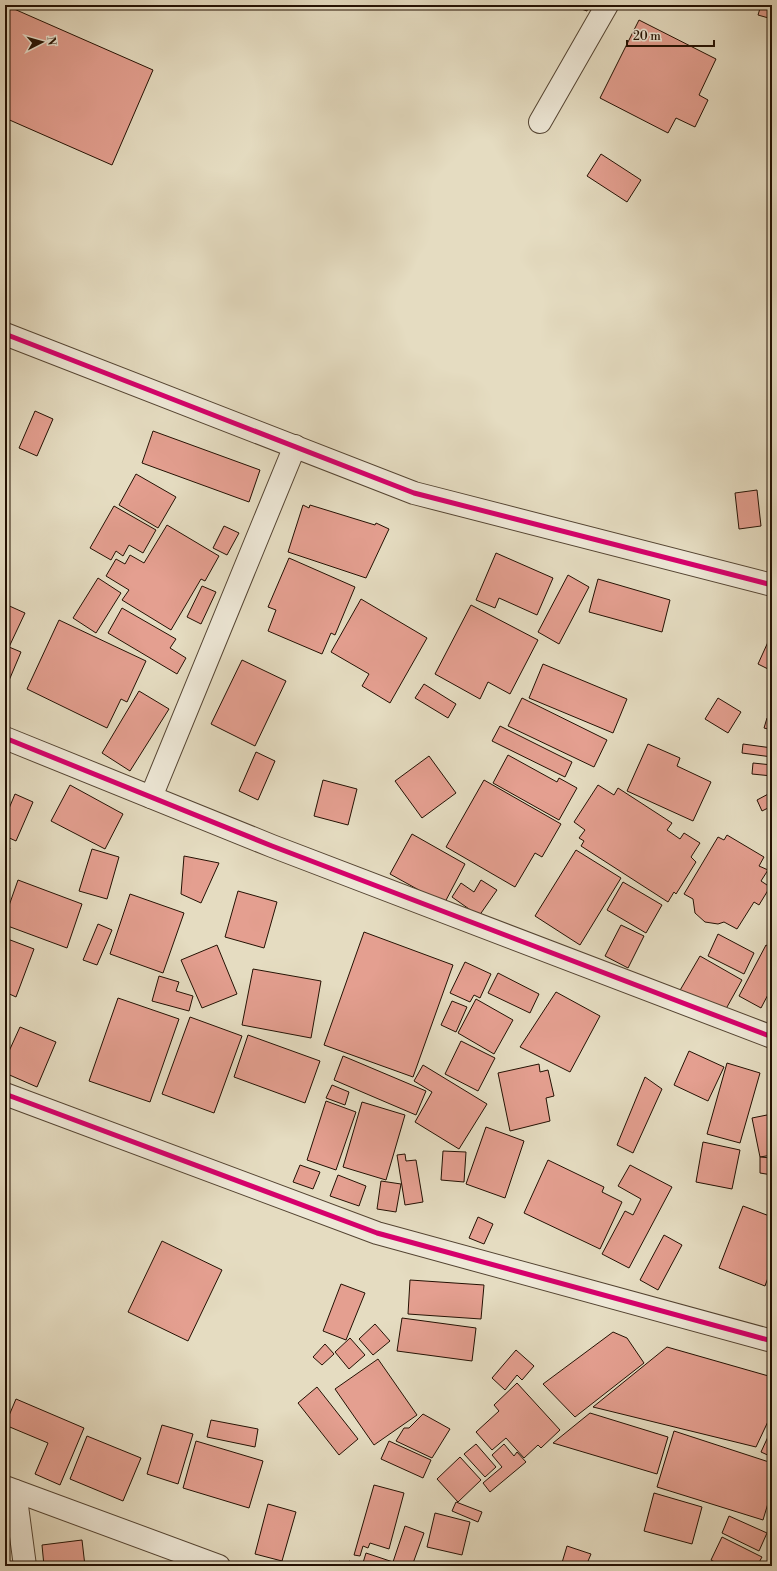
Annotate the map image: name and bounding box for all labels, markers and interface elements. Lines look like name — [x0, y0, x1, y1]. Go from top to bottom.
north arrow — [22, 22, 62, 62]
scale bar — [627, 22, 714, 48]
text: 20 m — [633, 29, 661, 44]
text: N — [44, 36, 58, 46]

